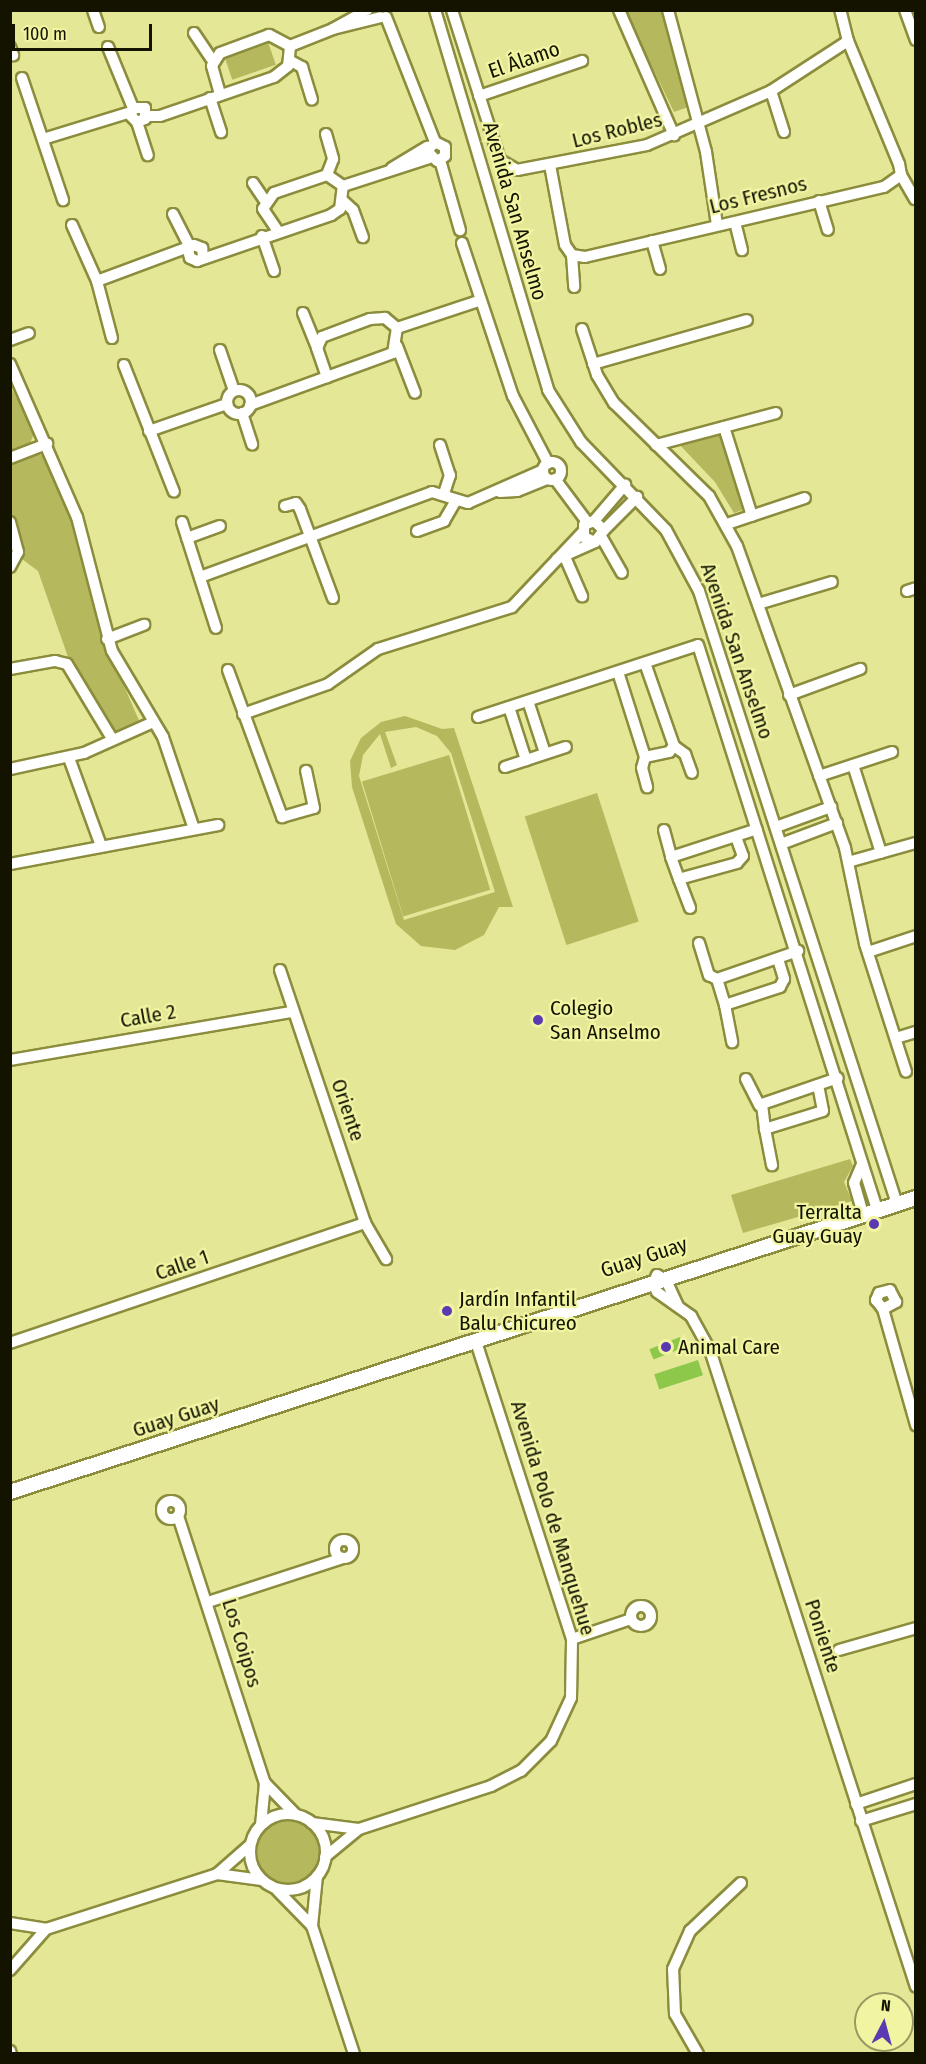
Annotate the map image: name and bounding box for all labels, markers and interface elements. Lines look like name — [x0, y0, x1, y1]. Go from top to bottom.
scale bar — [15, 12, 154, 50]
text: 100 m — [23, 23, 67, 45]
street label: El Álamo — [485, 36, 563, 84]
street label: Los Robles — [569, 107, 665, 153]
street label: Avenida San Anselmo — [477, 119, 553, 303]
street label: Los Fresnos — [707, 171, 809, 219]
street label: Avenida San Anselmo — [695, 560, 779, 742]
place label: Colegio San Anselmo — [550, 995, 661, 1045]
street label: Calle 2 — [118, 999, 178, 1033]
marker: Colegio San Anselmo — [531, 1013, 545, 1027]
street label: Oriente — [326, 1076, 370, 1144]
place label: Terralta Guay Guay — [772, 1199, 862, 1249]
marker: Terralta Guay Guay — [867, 1217, 881, 1231]
street label: Guay Guay — [597, 1231, 691, 1283]
street label: Calle 1 — [152, 1244, 212, 1286]
place label: Jardín Infantil Balu Chicureo — [459, 1286, 577, 1336]
marker: Jardín Infantil Balu Chicureo — [440, 1304, 454, 1318]
place label: Animal Care — [678, 1334, 780, 1360]
marker: Animal Care — [659, 1340, 673, 1354]
street label: Guay Guay — [129, 1391, 223, 1443]
street label: Avenida Polo de Manquehue — [505, 1398, 601, 1638]
street label: Los Coipos — [217, 1596, 267, 1690]
street label: Poniente — [799, 1596, 847, 1676]
north arrow — [854, 1992, 914, 2052]
text: N — [880, 1996, 891, 2016]

